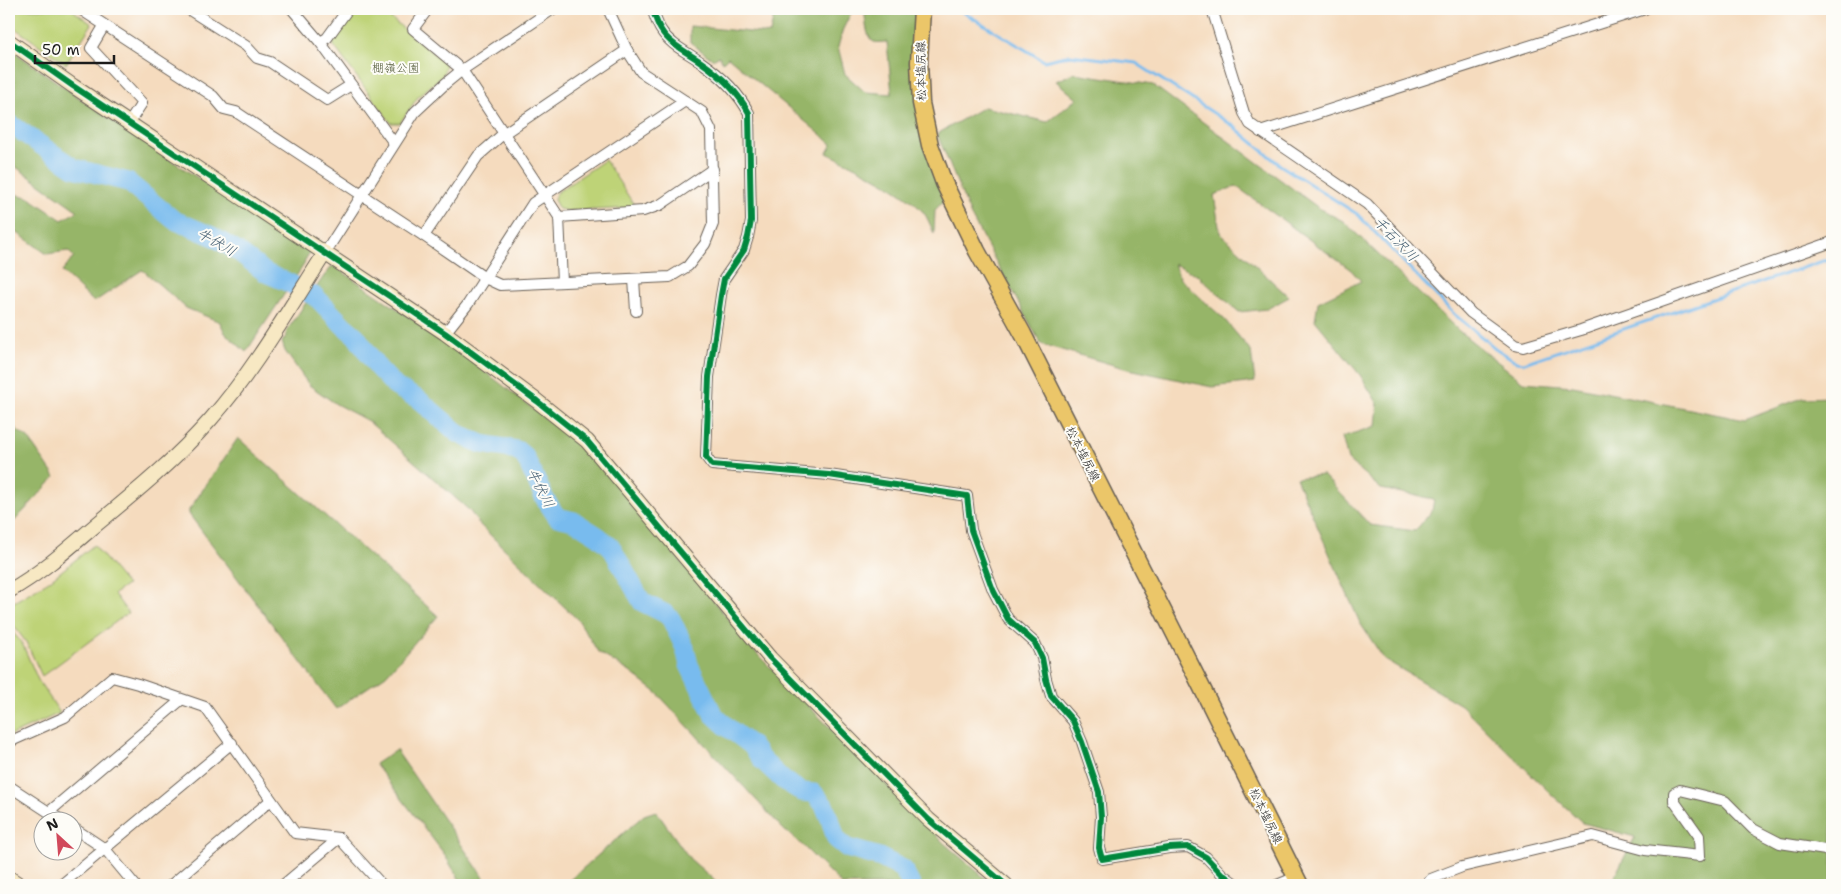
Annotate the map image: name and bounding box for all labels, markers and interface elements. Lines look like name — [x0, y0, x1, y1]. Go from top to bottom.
scale bar — [35, 32, 114, 64]
text: 50 m — [42, 40, 80, 60]
street label: 松本塩尻線 — [912, 41, 930, 101]
park label: 棚嶺公園 — [372, 60, 420, 76]
water label: 千石沢川 — [1370, 213, 1422, 265]
water label: 牛伏川 — [194, 224, 240, 260]
street label: 松本塩尻線 — [1062, 424, 1104, 484]
water label: 牛伏川 — [523, 465, 559, 511]
street label: 松本塩尻線 — [1246, 786, 1286, 846]
north arrow — [32, 812, 82, 862]
text: N — [43, 814, 61, 835]

